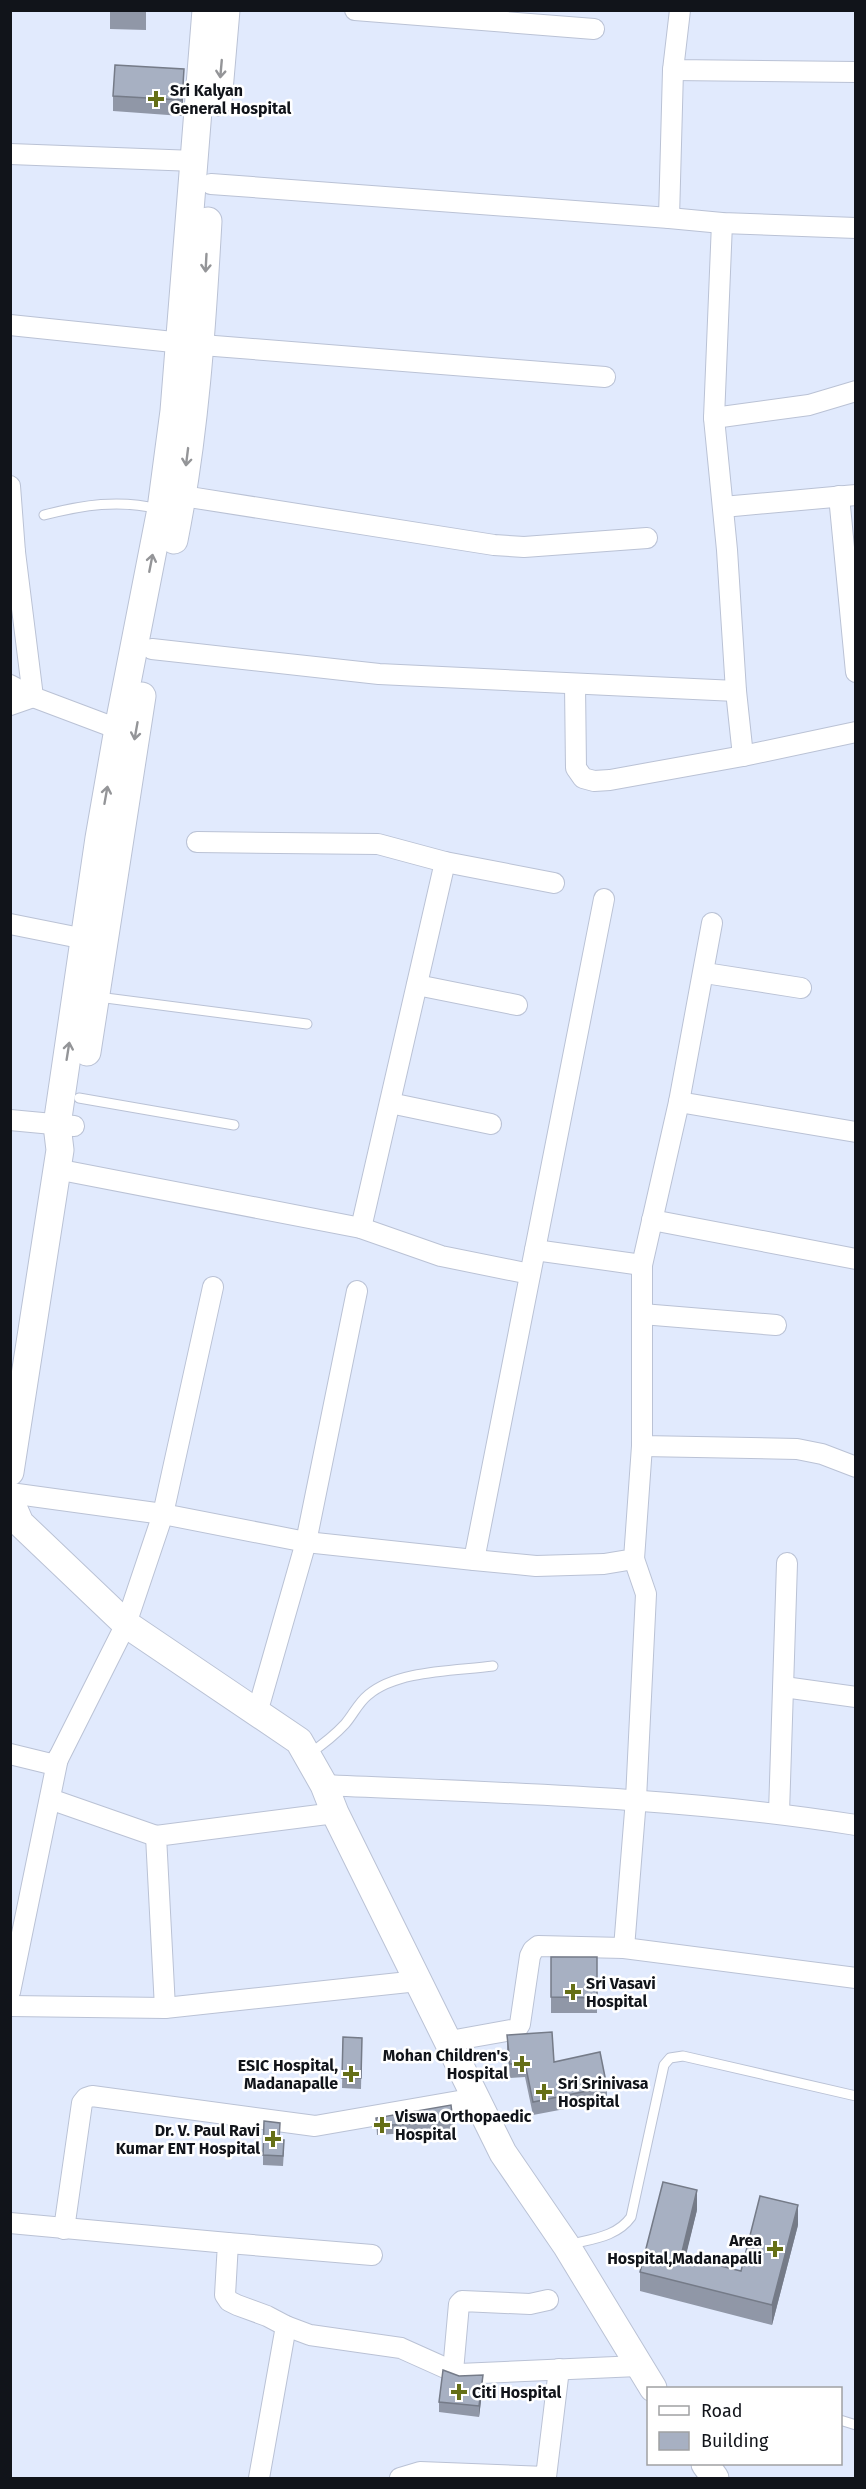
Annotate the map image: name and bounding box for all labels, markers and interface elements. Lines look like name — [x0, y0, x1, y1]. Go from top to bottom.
one-way arrow — [215, 58, 226, 78]
place label: Sri Kalyan General Hospital — [170, 81, 292, 118]
marker: Sri Kalyan General Hospital — [147, 90, 165, 108]
one-way arrow — [200, 253, 211, 273]
one-way arrow — [181, 447, 192, 467]
one-way arrow — [146, 553, 157, 573]
one-way arrow — [131, 721, 142, 741]
one-way arrow — [101, 786, 112, 806]
one-way arrow — [63, 1041, 74, 1061]
place label: Sri Vasavi Hospital — [586, 1974, 656, 2011]
marker: Sri Vasavi Hospital — [564, 1983, 582, 2001]
place label: Mohan Children's Hospital — [383, 2046, 508, 2083]
marker: Mohan Children's Hospital — [513, 2055, 531, 2073]
place label: ESIC Hospital, Madanapalle — [238, 2056, 338, 2093]
marker: ESIC Hospital, Madanapalle — [342, 2065, 360, 2083]
place label: Sri Srinivasa Hospital — [558, 2074, 649, 2111]
marker: Sri Srinivasa Hospital — [535, 2083, 553, 2101]
place label: Viswa Orthopaedic Hospital — [394, 2107, 532, 2144]
marker: Viswa Orthopaedic Hospital — [373, 2116, 391, 2134]
place label: Dr. V. Paul Ravi Kumar ENT Hospital — [116, 2121, 260, 2158]
marker: Dr. V. Paul Ravi Kumar ENT Hospital — [264, 2130, 282, 2148]
place label: Area Hospital,Madanapalli — [607, 2231, 762, 2268]
marker: Area Hospital,Madanapalli — [766, 2240, 784, 2258]
marker: Citi Hospital — [450, 2383, 468, 2401]
place label: Citi Hospital — [472, 2383, 562, 2402]
legend — [647, 2387, 842, 2465]
text: Road — [701, 2400, 743, 2422]
text: Building — [701, 2430, 769, 2452]

